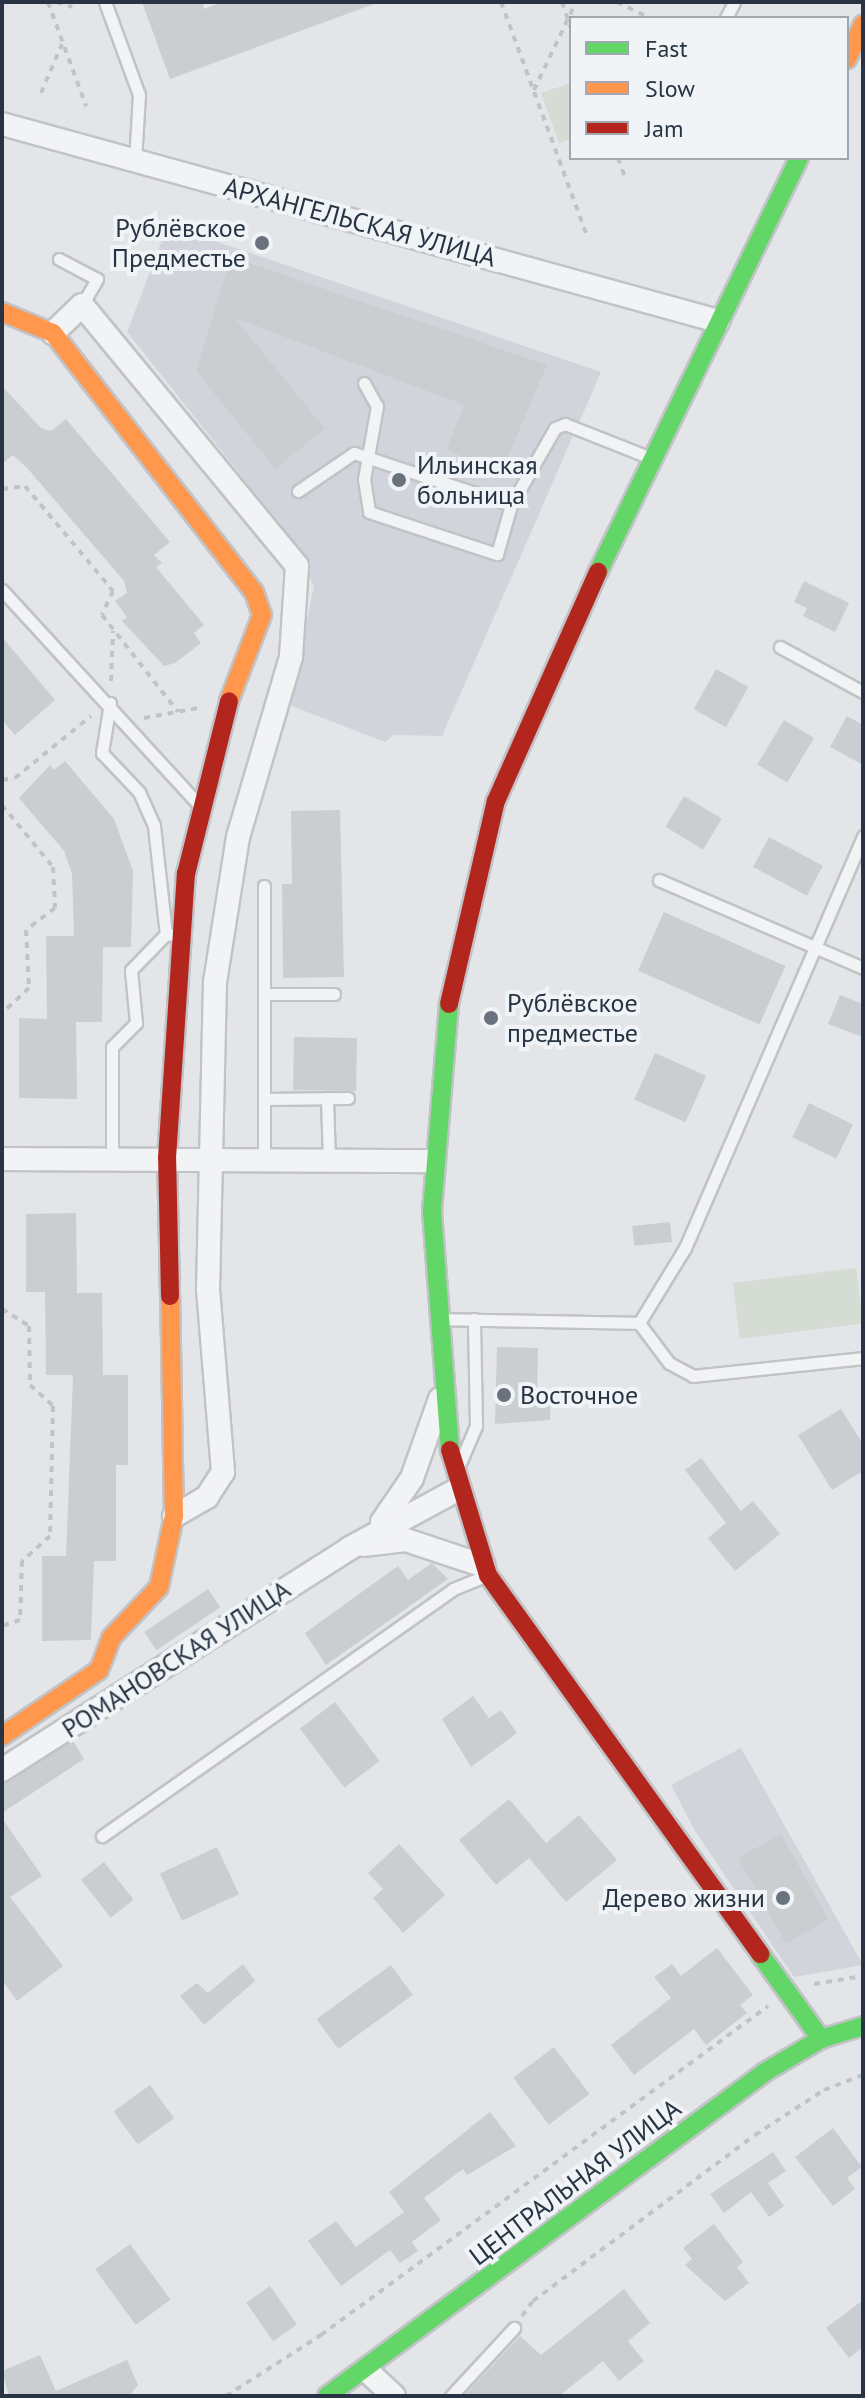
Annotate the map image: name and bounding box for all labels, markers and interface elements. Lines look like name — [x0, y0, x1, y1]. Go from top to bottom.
legend — [569, 16, 849, 160]
text: Fast — [645, 33, 688, 64]
text: Slow — [645, 73, 695, 104]
text: Jam — [645, 113, 683, 144]
street label: АРХАНГЕЛЬСКАЯ УЛИЦА — [220, 171, 500, 273]
place label: Рублёвское Предместье — [112, 212, 246, 274]
marker: Рублёвское Предместье — [253, 234, 271, 252]
place label: Ильинская больница — [417, 449, 537, 510]
marker: Ильинская больница — [388, 469, 410, 491]
place label: Рублёвское предместье — [507, 987, 638, 1048]
marker: Рублёвское предместье — [482, 1009, 500, 1027]
place label: Восточное — [520, 1379, 638, 1411]
marker: Восточное — [495, 1386, 513, 1404]
street label: РОМАНОВСКАЯ УЛИЦА — [56, 1573, 296, 1745]
place label: Дерево жизни — [603, 1882, 765, 1914]
marker: Дерево жизни — [772, 1887, 794, 1909]
street label: ЦЕНТРАЛЬНАЯ УЛИЦА — [463, 2092, 687, 2272]

